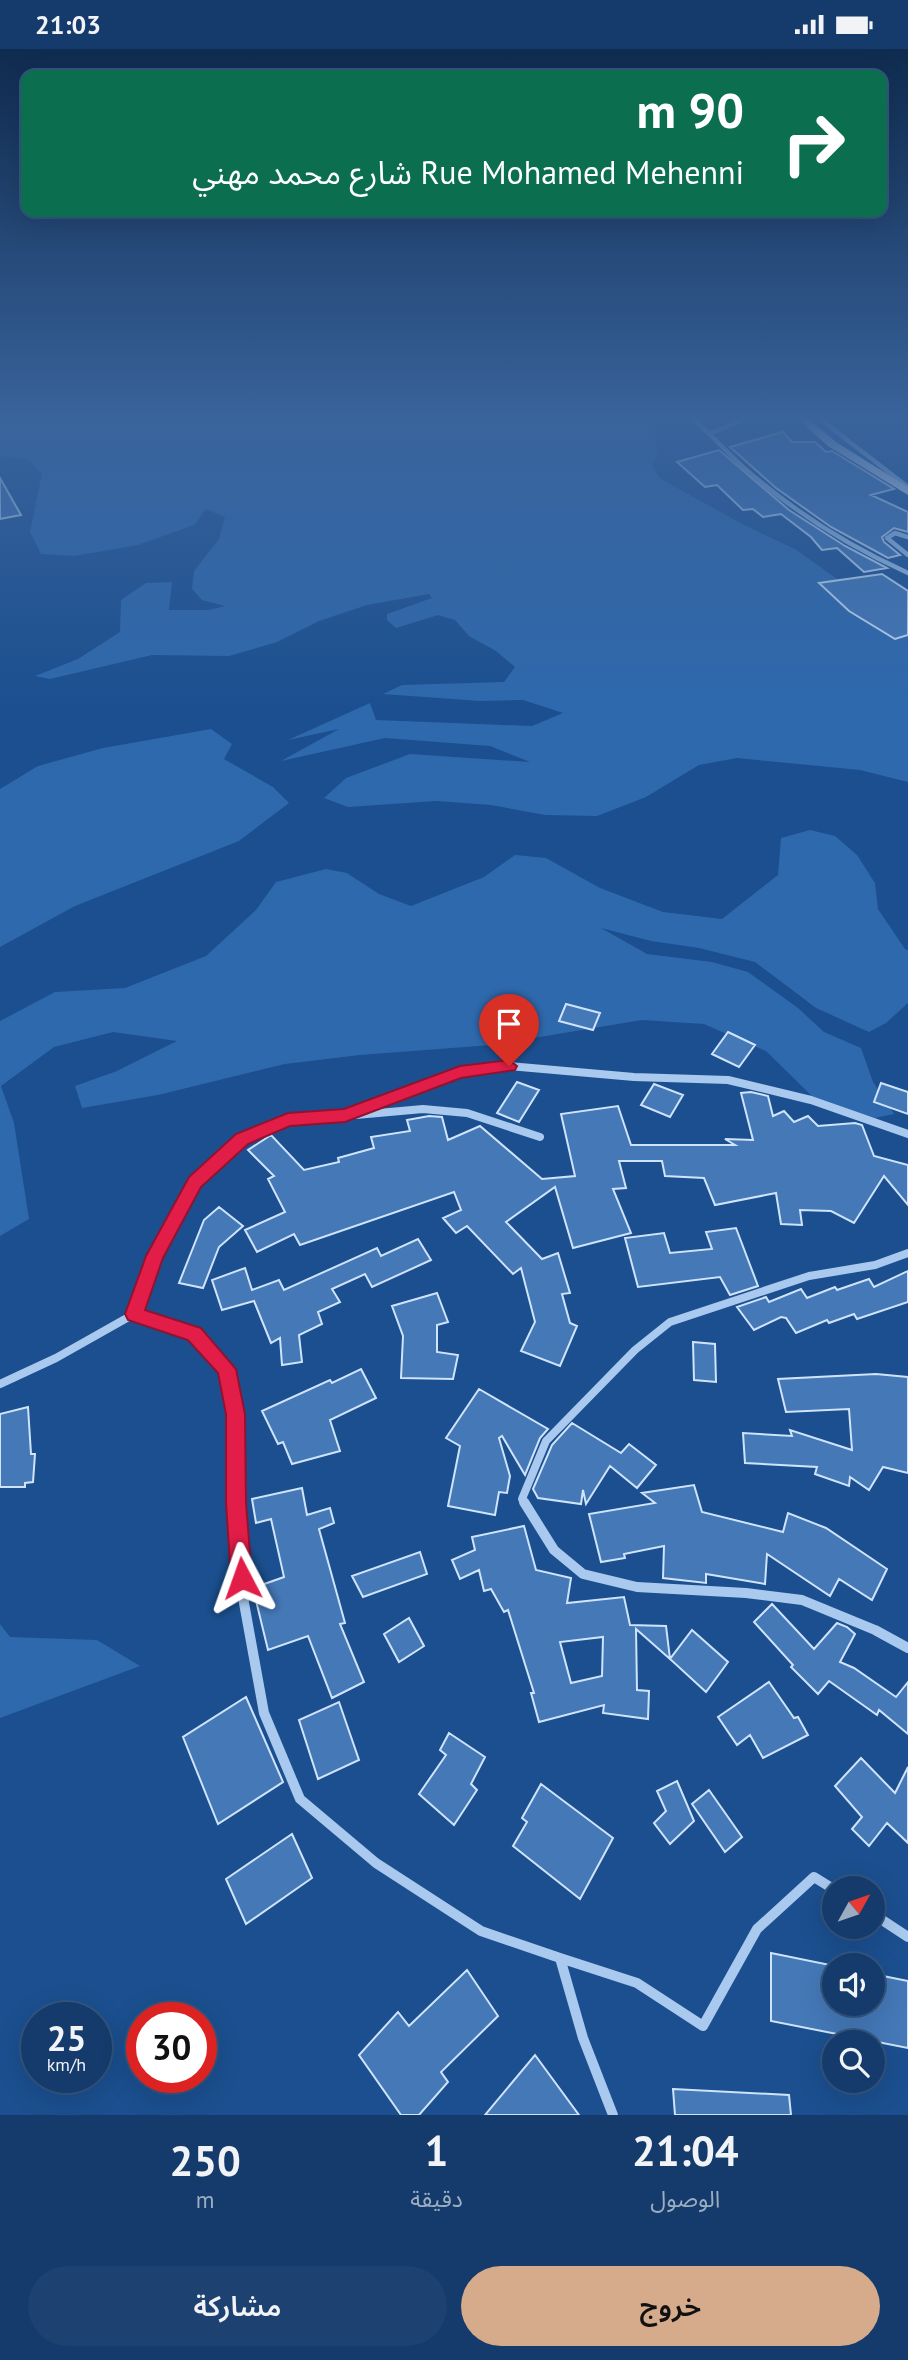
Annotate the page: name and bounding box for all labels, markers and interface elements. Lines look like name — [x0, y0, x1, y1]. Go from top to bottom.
text: 21:03 — [35, 8, 101, 41]
text: 90 m — [637, 78, 744, 142]
icon: right — [768, 98, 859, 189]
text: Rue Mohamed Mehenni شارع محمد مهني — [192, 151, 744, 193]
pin — [479, 994, 539, 1066]
icon: arrive — [490, 1005, 528, 1043]
position arrow — [205, 1541, 279, 1615]
north arrow — [822, 1876, 886, 1939]
map controls — [822, 1876, 885, 2093]
button: sound — [822, 1953, 885, 2016]
speed limit sign: 30 — [126, 2002, 217, 2093]
text: 25 — [47, 2015, 86, 2061]
button: search — [822, 2030, 885, 2093]
text: km/h — [47, 2053, 86, 2076]
text: 1 — [425, 2123, 448, 2178]
text: 21:04 — [632, 2123, 739, 2178]
text: 250 — [169, 2133, 241, 2188]
text: دقيقة — [410, 2184, 463, 2213]
text: الوصول — [650, 2184, 720, 2213]
text: m — [196, 2185, 214, 2214]
button: مشاركة — [28, 2266, 447, 2346]
button: خروج — [461, 2266, 880, 2346]

